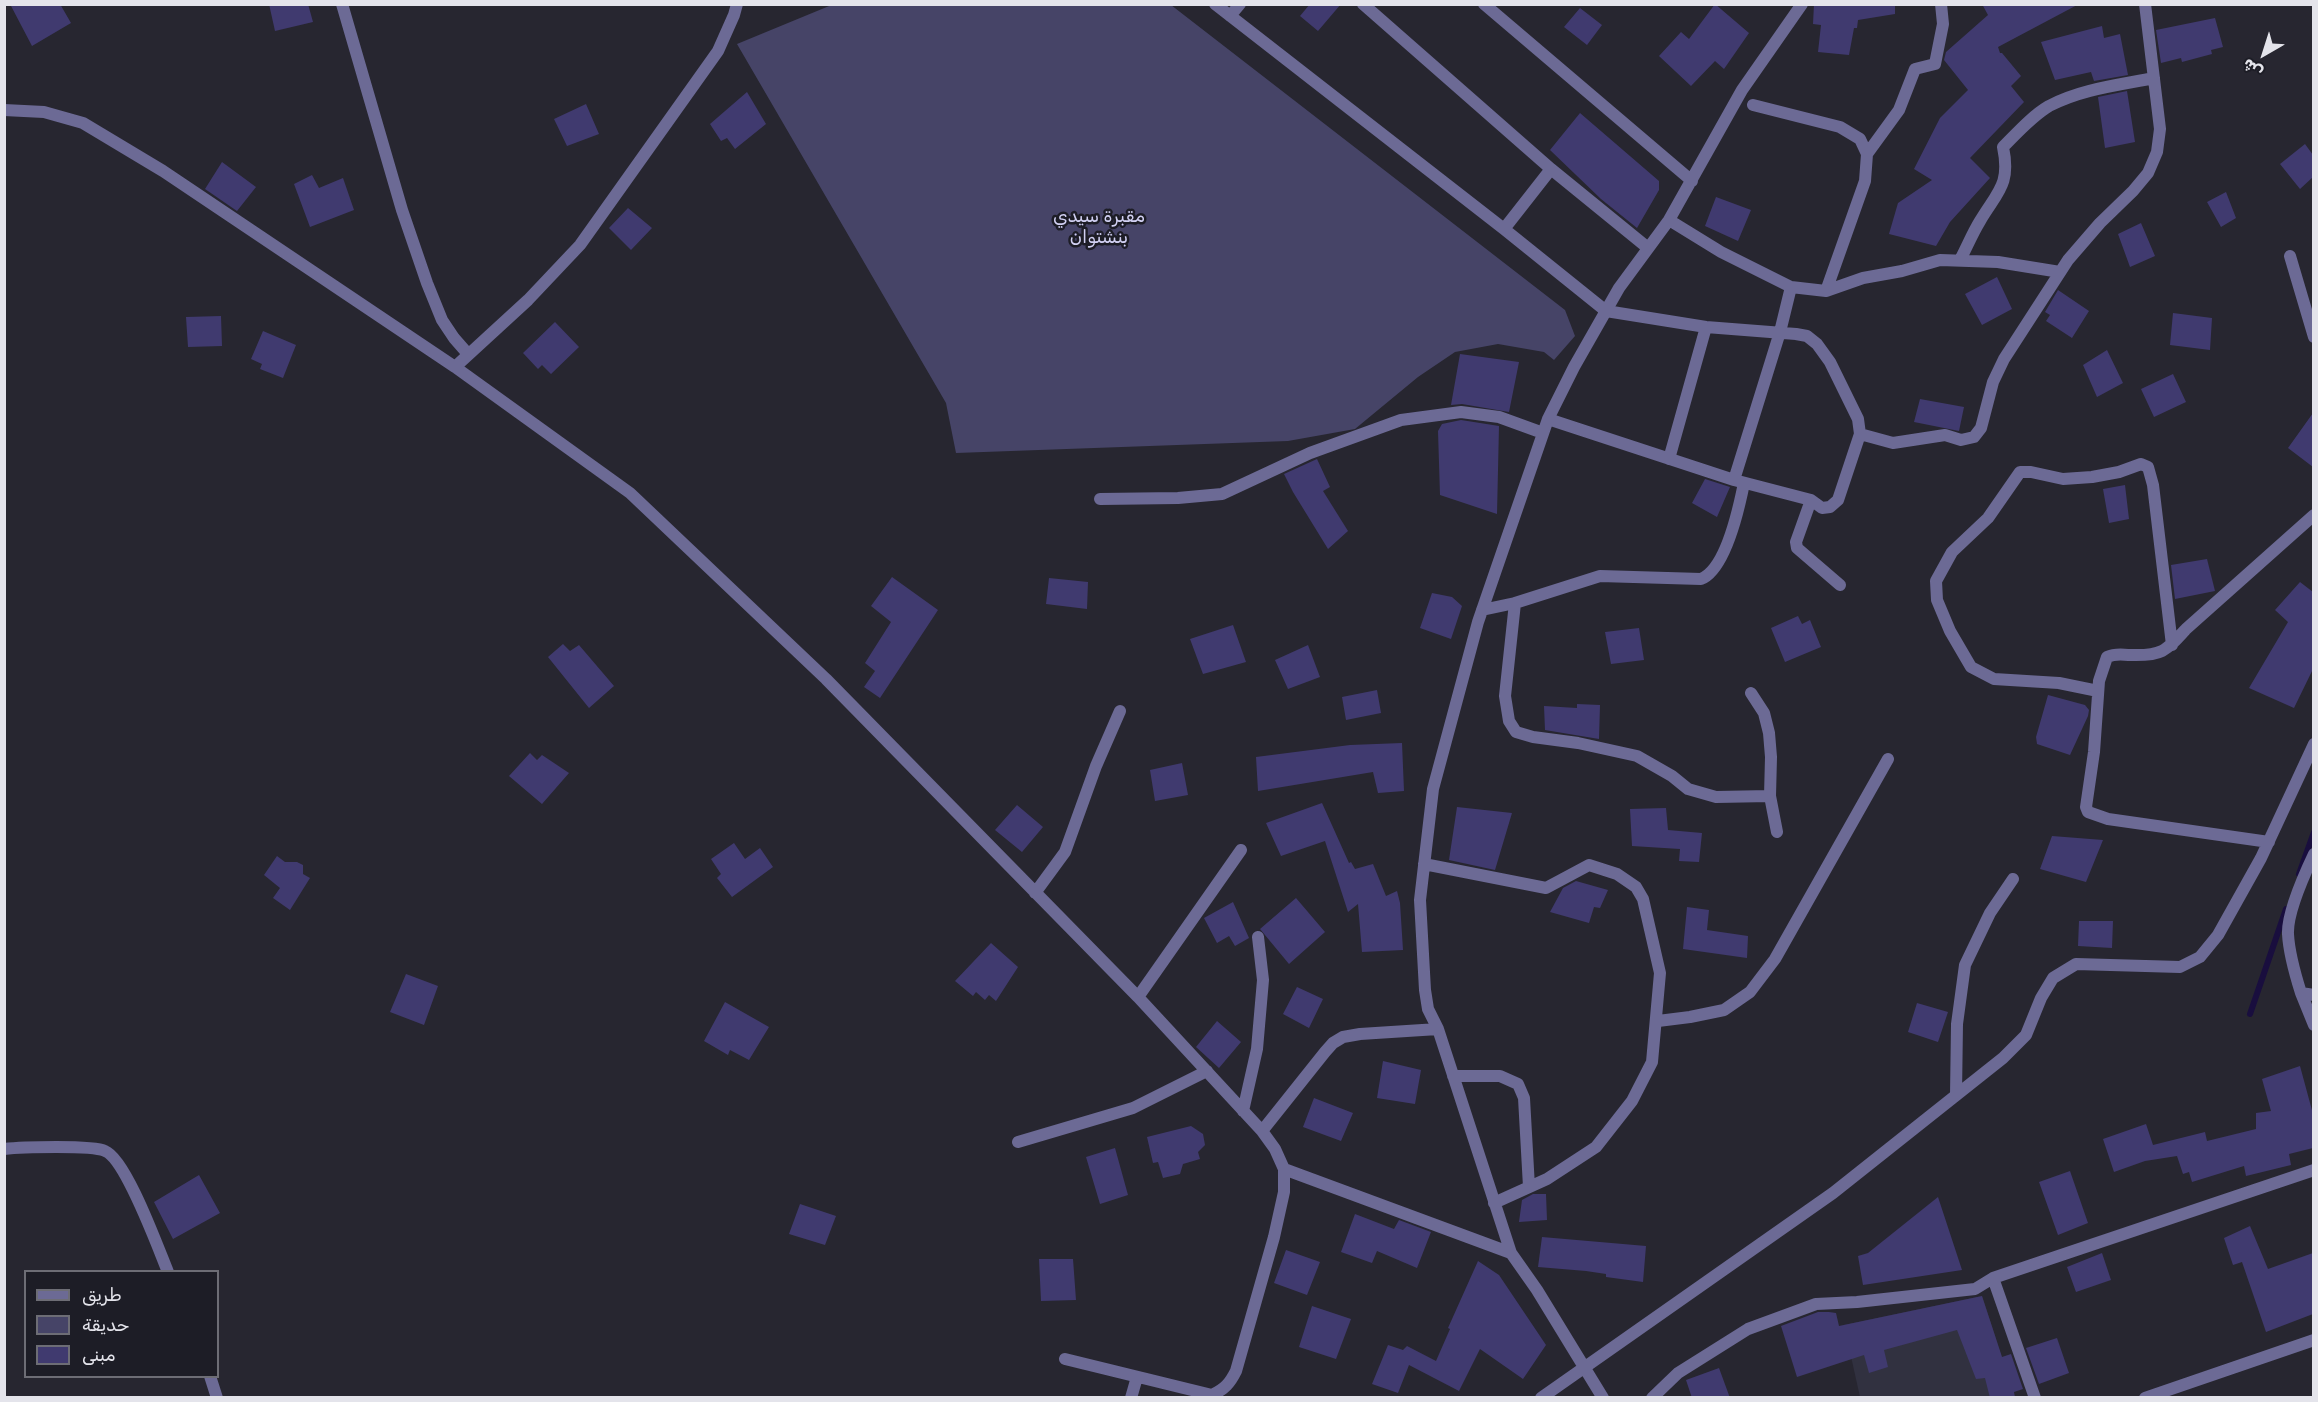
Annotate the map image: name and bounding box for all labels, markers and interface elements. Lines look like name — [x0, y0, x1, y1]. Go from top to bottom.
north arrow — [2234, 24, 2294, 84]
text: ش — [2238, 55, 2266, 82]
park label: مقبرة سيدي بنشتوان — [1053, 206, 1145, 248]
legend — [24, 1270, 219, 1378]
text: طريق — [82, 1284, 122, 1306]
text: حديقة — [82, 1314, 129, 1336]
text: مبنى — [82, 1344, 116, 1366]

